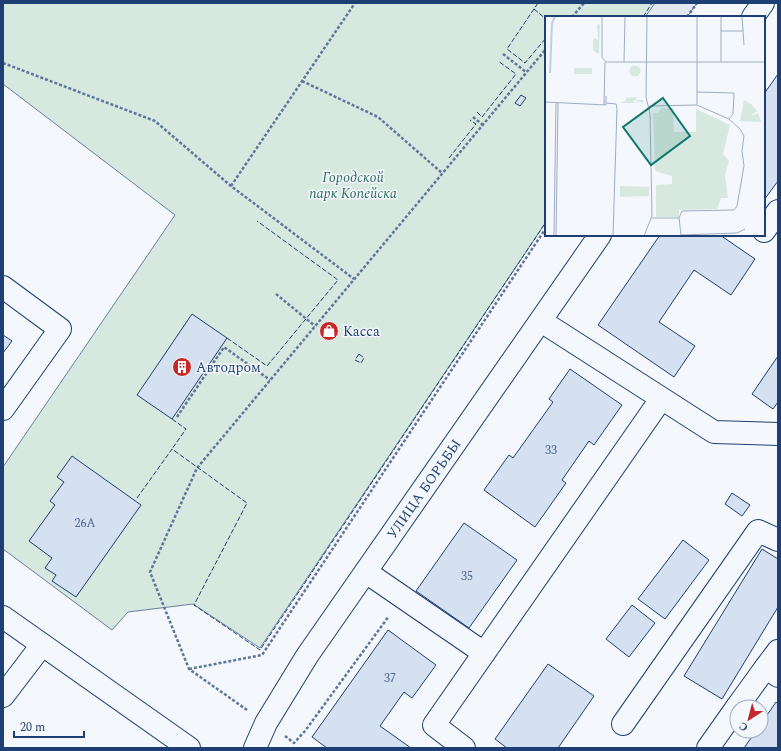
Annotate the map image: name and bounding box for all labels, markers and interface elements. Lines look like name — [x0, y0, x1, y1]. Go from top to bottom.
inset map — [545, 16, 765, 236]
park label: Городской парк Копейска — [309, 167, 397, 204]
shop icon: Касса — [318, 320, 340, 342]
place label: Касса — [343, 321, 380, 342]
building icon: Автодром — [171, 356, 193, 378]
place label: Автодром — [196, 357, 261, 378]
street label: УЛИЦА БОРЬБЫ — [382, 435, 466, 543]
house number: 33 — [545, 441, 557, 460]
house number: 26А — [74, 514, 96, 533]
house number: 35 — [461, 567, 473, 586]
house number: 37 — [384, 669, 396, 688]
north arrow — [729, 699, 769, 739]
scale bar — [14, 713, 84, 739]
text: С — [735, 717, 752, 736]
text: 20 m — [20, 718, 45, 737]

